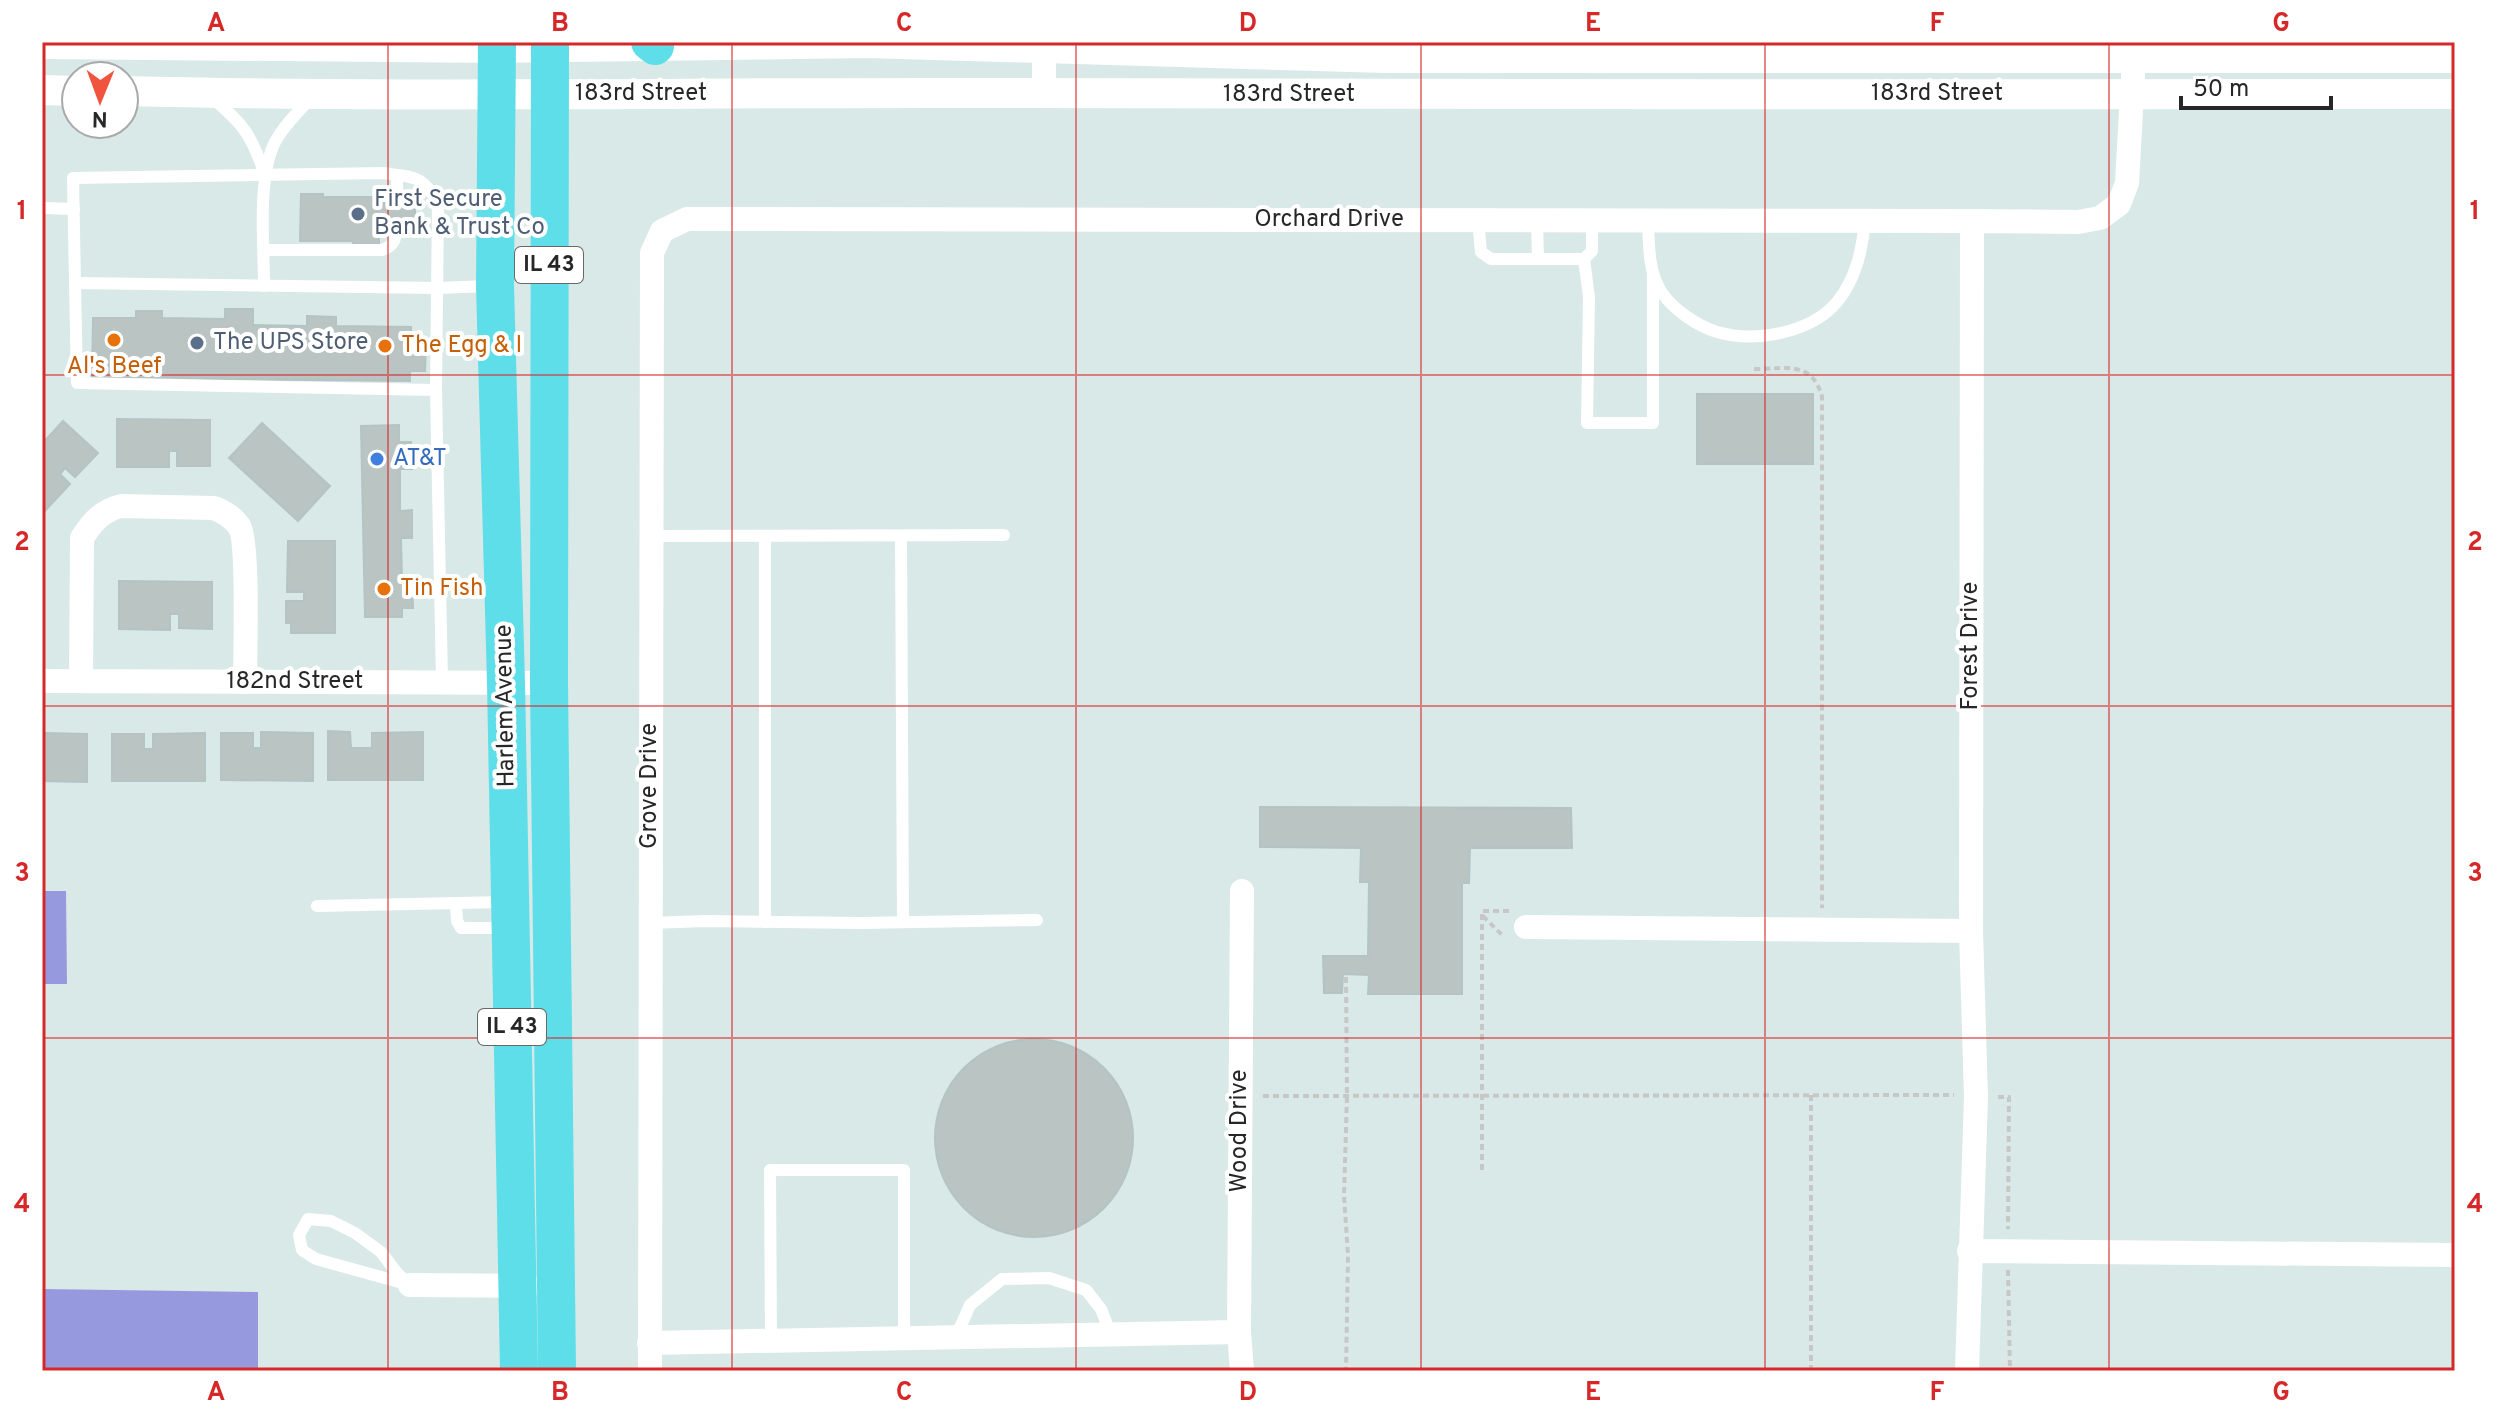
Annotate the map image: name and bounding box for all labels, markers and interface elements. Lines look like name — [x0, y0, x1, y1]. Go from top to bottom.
text: A — [207, 8, 225, 41]
text: B — [551, 8, 569, 41]
text: C — [896, 8, 912, 41]
text: D — [1239, 8, 1257, 41]
text: E — [1585, 8, 1601, 41]
text: F — [1930, 8, 1945, 41]
text: G — [2272, 8, 2290, 41]
north arrow — [60, 60, 140, 140]
scale bar — [2181, 60, 2331, 110]
text: 50 m — [2193, 75, 2249, 105]
street label: 183rd Street — [575, 79, 707, 109]
street label: 183rd Street — [1871, 79, 2003, 109]
street label: 183rd Street — [1223, 80, 1355, 110]
text: N — [92, 104, 108, 131]
place label: First Secure Bank & Trust Co — [374, 185, 545, 243]
text: 1 — [17, 196, 27, 229]
text: 1 — [2470, 196, 2480, 229]
marker: First Secure Bank & Trust Co — [349, 205, 367, 223]
street label: Orchard Drive — [1254, 205, 1404, 235]
road number: IL 43 — [515, 247, 583, 283]
place label: The UPS Store — [213, 328, 369, 358]
marker: Al's Beef — [105, 331, 123, 349]
place label: The Egg & I — [401, 331, 522, 361]
marker: The UPS Store — [188, 334, 206, 352]
marker: The Egg & I — [376, 337, 394, 355]
place label: Al's Beef — [67, 352, 161, 382]
place label: AT&T — [393, 444, 447, 474]
marker: AT&T — [368, 450, 386, 468]
text: 2 — [14, 527, 30, 560]
text: 2 — [2467, 527, 2483, 560]
place label: Tin Fish — [400, 574, 484, 604]
marker: Tin Fish — [375, 580, 393, 598]
street label: Forest Drive — [1956, 582, 1986, 710]
street label: Harlem Avenue — [490, 624, 522, 788]
street label: 182nd Street — [227, 667, 363, 697]
street label: Grove Drive — [635, 723, 665, 849]
text: 3 — [14, 858, 30, 891]
text: 3 — [2467, 858, 2483, 891]
road number: IL 43 — [478, 1009, 546, 1045]
street label: Wood Drive — [1225, 1069, 1255, 1193]
text: 4 — [14, 1189, 30, 1222]
text: 4 — [2467, 1189, 2483, 1222]
text: A — [207, 1377, 225, 1410]
text: B — [551, 1377, 569, 1410]
text: C — [896, 1377, 912, 1410]
text: D — [1239, 1377, 1257, 1410]
text: E — [1585, 1377, 1601, 1410]
text: F — [1930, 1377, 1945, 1410]
text: G — [2272, 1377, 2290, 1410]

